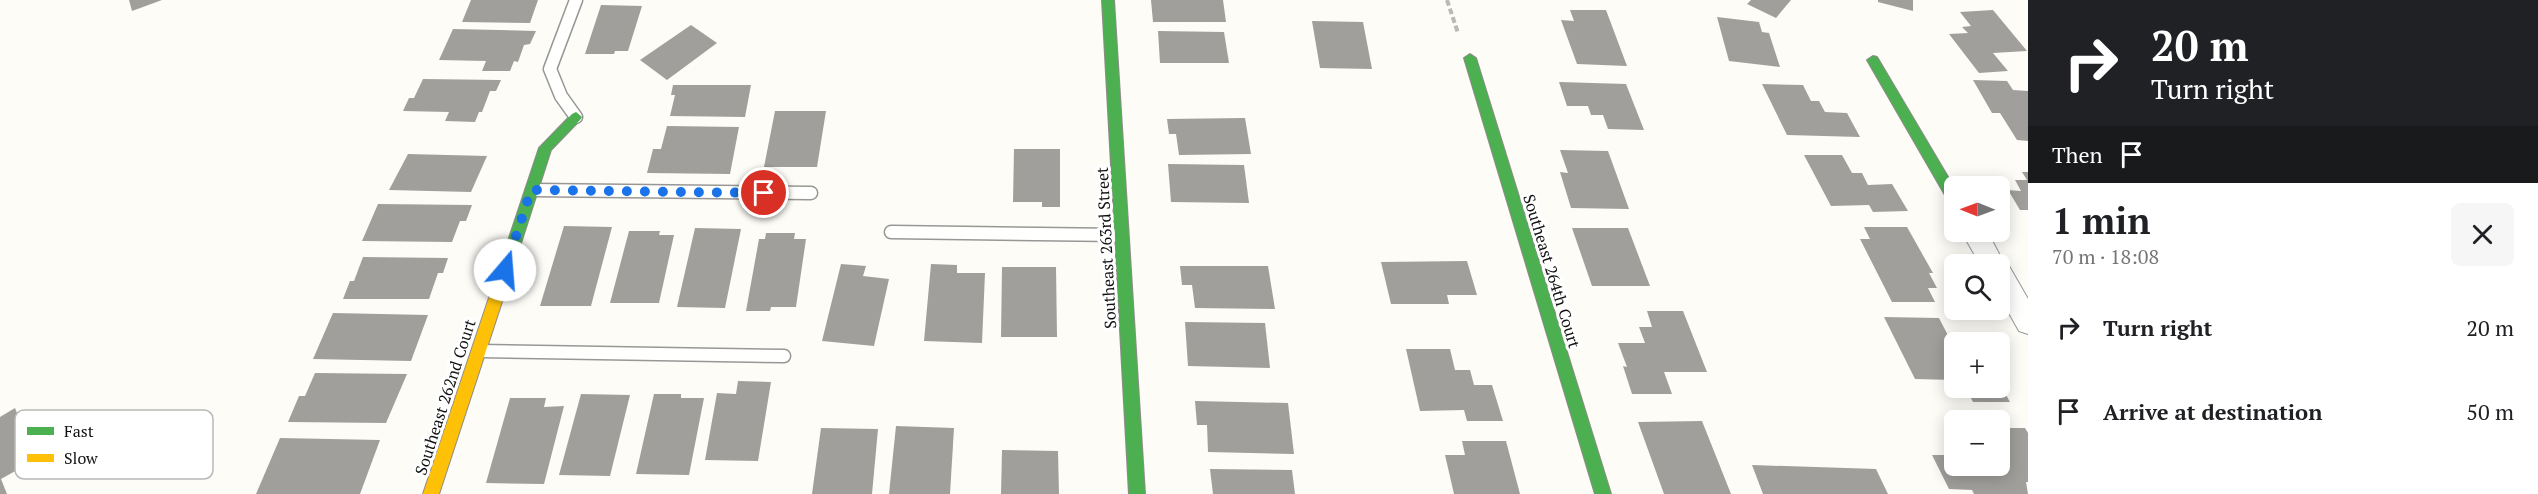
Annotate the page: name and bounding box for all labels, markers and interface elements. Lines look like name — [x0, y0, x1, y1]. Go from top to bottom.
text: 20 m — [2151, 17, 2249, 73]
icon: right — [2052, 24, 2130, 102]
text: Turn right — [2151, 71, 2274, 107]
icon: arrive — [2115, 138, 2148, 171]
text: Then — [2052, 140, 2103, 169]
street label: Southeast 263rd Street — [1091, 166, 1121, 329]
pin — [738, 167, 789, 218]
icon: arrive — [747, 176, 780, 209]
north arrow — [1944, 176, 2010, 242]
map controls — [1944, 176, 2010, 476]
street label: Southeast 264th Court — [1518, 191, 1586, 351]
text: 1 min — [2052, 197, 2150, 244]
button: close — [2451, 203, 2514, 266]
position arrow — [473, 238, 537, 302]
text: 70 m · 18:08 — [2052, 243, 2159, 270]
button: search — [1944, 254, 2010, 320]
icon: right — [2052, 311, 2085, 344]
text: Turn right — [2103, 313, 2212, 342]
text: 20 m — [2466, 313, 2514, 342]
street label: Southeast 262nd Court — [409, 316, 481, 478]
button: + — [1944, 332, 2010, 398]
icon: arrive — [2052, 395, 2085, 428]
text: Arrive at destination — [2103, 397, 2322, 426]
text: 50 m — [2466, 397, 2514, 426]
legend — [15, 410, 213, 479]
button: − — [1944, 410, 2010, 476]
text: Fast — [64, 420, 94, 442]
text: Slow — [64, 447, 98, 469]

